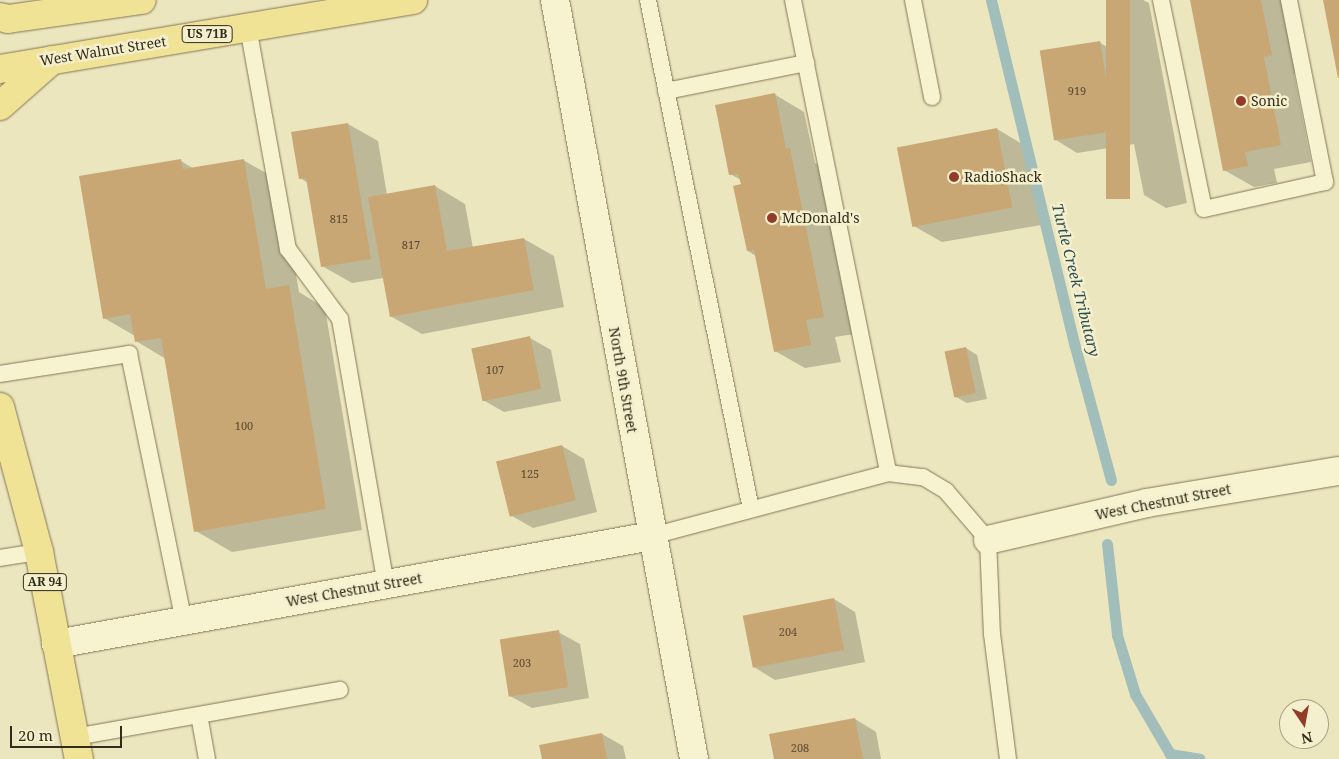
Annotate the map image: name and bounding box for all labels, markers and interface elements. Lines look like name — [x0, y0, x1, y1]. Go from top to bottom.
road number: US 71B — [181, 24, 233, 44]
street label: West Walnut Street — [39, 33, 167, 69]
house number: 919 — [1068, 84, 1086, 98]
place label: Sonic — [1251, 93, 1287, 109]
marker: Sonic — [1235, 95, 1247, 107]
place label: RadioShack — [964, 169, 1042, 185]
marker: RadioShack — [948, 171, 960, 183]
water label: Turtle Creek Tributary — [1048, 202, 1104, 358]
place label: McDonald's — [782, 210, 860, 226]
house number: 815 — [330, 212, 348, 226]
marker: McDonald's — [766, 212, 778, 224]
house number: 817 — [402, 238, 420, 252]
street label: North 9th Street — [605, 326, 641, 434]
house number: 107 — [486, 363, 504, 377]
house number: 100 — [235, 419, 253, 433]
house number: 125 — [521, 467, 539, 481]
street label: West Chestnut Street — [1094, 481, 1232, 523]
street label: West Chestnut Street — [285, 570, 423, 610]
road number: AR 94 — [22, 572, 68, 592]
house number: 204 — [779, 625, 797, 639]
house number: 203 — [513, 656, 531, 670]
north arrow — [1279, 699, 1329, 749]
scale bar — [12, 716, 125, 748]
text: 20 m — [18, 725, 53, 745]
text: N — [1300, 728, 1314, 749]
house number: 208 — [791, 741, 809, 755]

